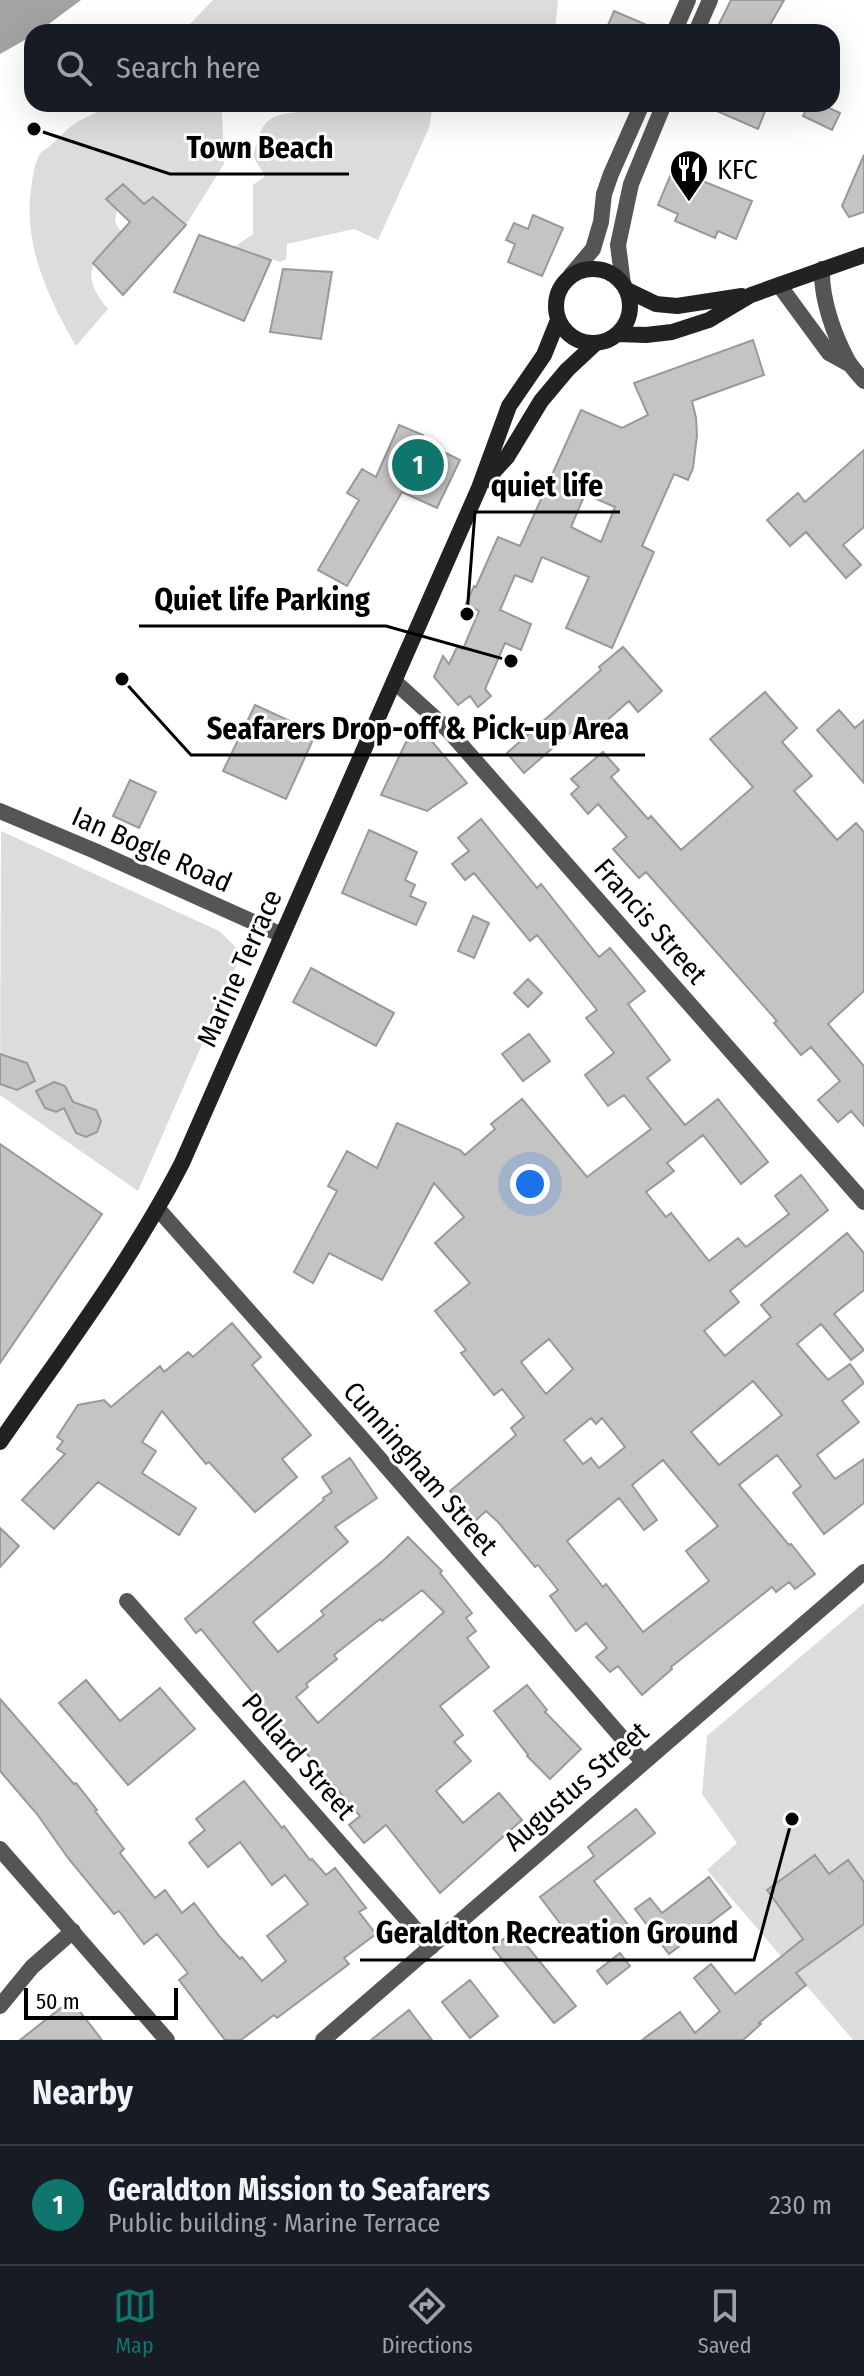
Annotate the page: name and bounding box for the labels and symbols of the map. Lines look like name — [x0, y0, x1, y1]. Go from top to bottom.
callout: Town Beach — [170, 120, 349, 174]
text: Town Beach — [186, 130, 334, 166]
restaurant icon: KFC — [668, 148, 710, 203]
place label: KFC — [717, 153, 758, 186]
pin: 1 — [392, 435, 444, 495]
callout: quiet life — [475, 458, 620, 512]
text: quiet life — [491, 468, 603, 504]
callout: Quiet life Parking — [139, 572, 386, 626]
text: Quiet life Parking — [154, 582, 370, 618]
callout: Seafarers Drop-off & Pick-up Area — [191, 701, 645, 755]
text: Seafarers Drop-off & Pick-up Area — [207, 711, 629, 747]
street label: Ian Bogle Road — [67, 800, 237, 899]
street label: Francis Street — [587, 852, 715, 991]
street label: Marine Terrace — [190, 884, 289, 1052]
your location — [510, 1164, 550, 1204]
street label: Cunningham Street — [337, 1375, 505, 1562]
street label: Pollard Street — [235, 1687, 363, 1827]
street label: Augustus Street — [498, 1714, 656, 1858]
callout: Geraldton Recreation Ground — [360, 1906, 754, 1960]
text: Geraldton Recreation Ground — [376, 1915, 738, 1951]
scale bar — [24, 1984, 178, 2020]

